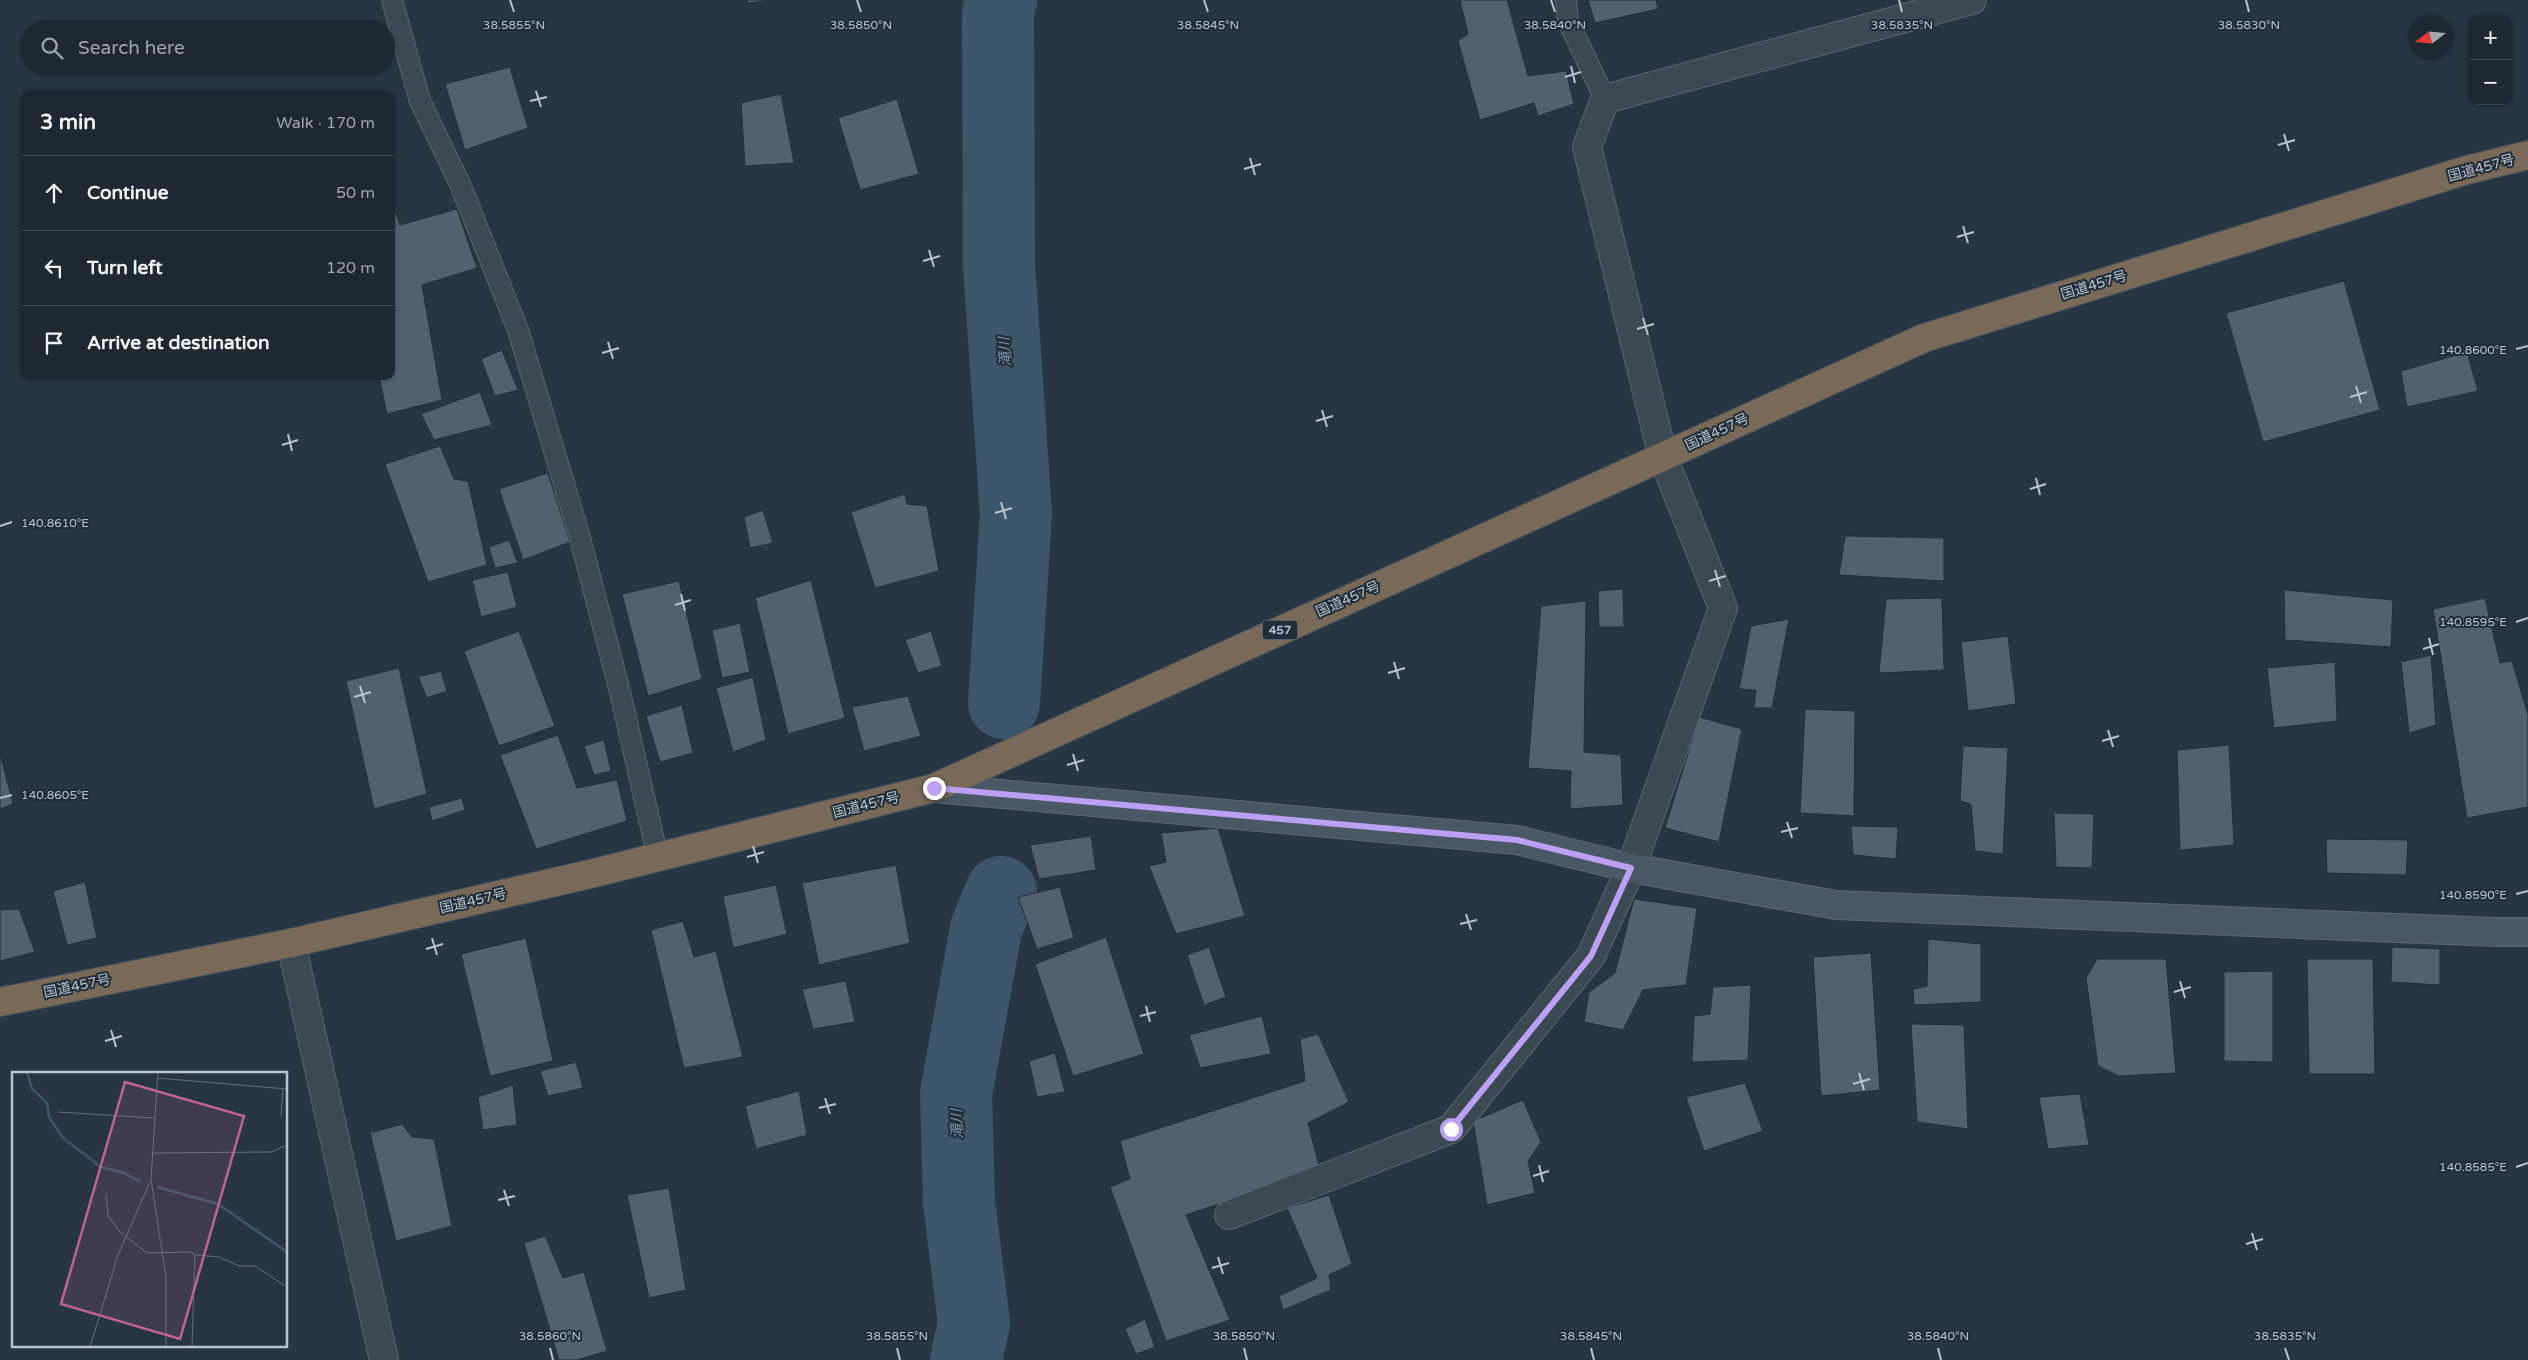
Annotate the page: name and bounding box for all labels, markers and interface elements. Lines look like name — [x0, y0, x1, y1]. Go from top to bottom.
north arrow — [2408, 15, 2453, 60]
map controls — [2468, 15, 2513, 105]
button: + — [2468, 15, 2513, 60]
text: 38.5855°N — [483, 18, 545, 32]
text: 38.5850°N — [830, 18, 892, 32]
text: 38.5845°N — [1177, 18, 1239, 32]
text: 38.5840°N — [1524, 18, 1586, 32]
text: 38.5835°N — [1871, 18, 1933, 32]
text: 38.5830°N — [2218, 18, 2280, 32]
search box — [20, 20, 395, 75]
icon: search — [38, 34, 66, 62]
text: Search here — [78, 37, 185, 59]
button: − — [2468, 60, 2513, 105]
text: 3 min — [40, 110, 96, 135]
text: Walk · 170 m — [276, 113, 375, 133]
street label: 国道457号 — [2446, 151, 2516, 185]
icon: ahead — [40, 179, 68, 207]
text: Continue — [87, 182, 169, 204]
text: 50 m — [336, 183, 375, 203]
icon: left — [40, 254, 68, 282]
text: Turn left — [87, 257, 163, 279]
text: 120 m — [326, 258, 375, 278]
street label: 国道457号 — [2059, 267, 2129, 303]
icon: arrive — [40, 329, 68, 357]
text: Arrive at destination — [87, 332, 270, 354]
water label: 滝川 — [995, 334, 1015, 368]
text: 140.8600°E — [2439, 343, 2507, 357]
street label: 国道457号 — [1682, 410, 1752, 454]
text: 140.8610°E — [21, 516, 89, 530]
street label: 国道457号 — [1313, 577, 1383, 621]
text: 140.8595°E — [2439, 615, 2507, 629]
road number: 457 — [1262, 620, 1298, 640]
route end — [923, 777, 946, 800]
text: 140.8605°E — [21, 788, 89, 802]
street label: 国道457号 — [831, 788, 901, 822]
street label: 国道457号 — [438, 885, 508, 917]
text: 140.8590°E — [2439, 888, 2507, 902]
street label: 国道457号 — [42, 971, 112, 1001]
inset map — [12, 1072, 288, 1348]
water label: 滝川 — [947, 1107, 967, 1139]
route start — [1440, 1118, 1463, 1141]
text: 140.8585°E — [2439, 1160, 2507, 1174]
text: 38.5860°N — [519, 1329, 581, 1343]
text: 38.5855°N — [866, 1329, 928, 1343]
text: 38.5850°N — [1213, 1329, 1275, 1343]
text: 38.5845°N — [1560, 1329, 1622, 1343]
text: 38.5840°N — [1907, 1329, 1969, 1343]
text: 38.5835°N — [2254, 1329, 2316, 1343]

